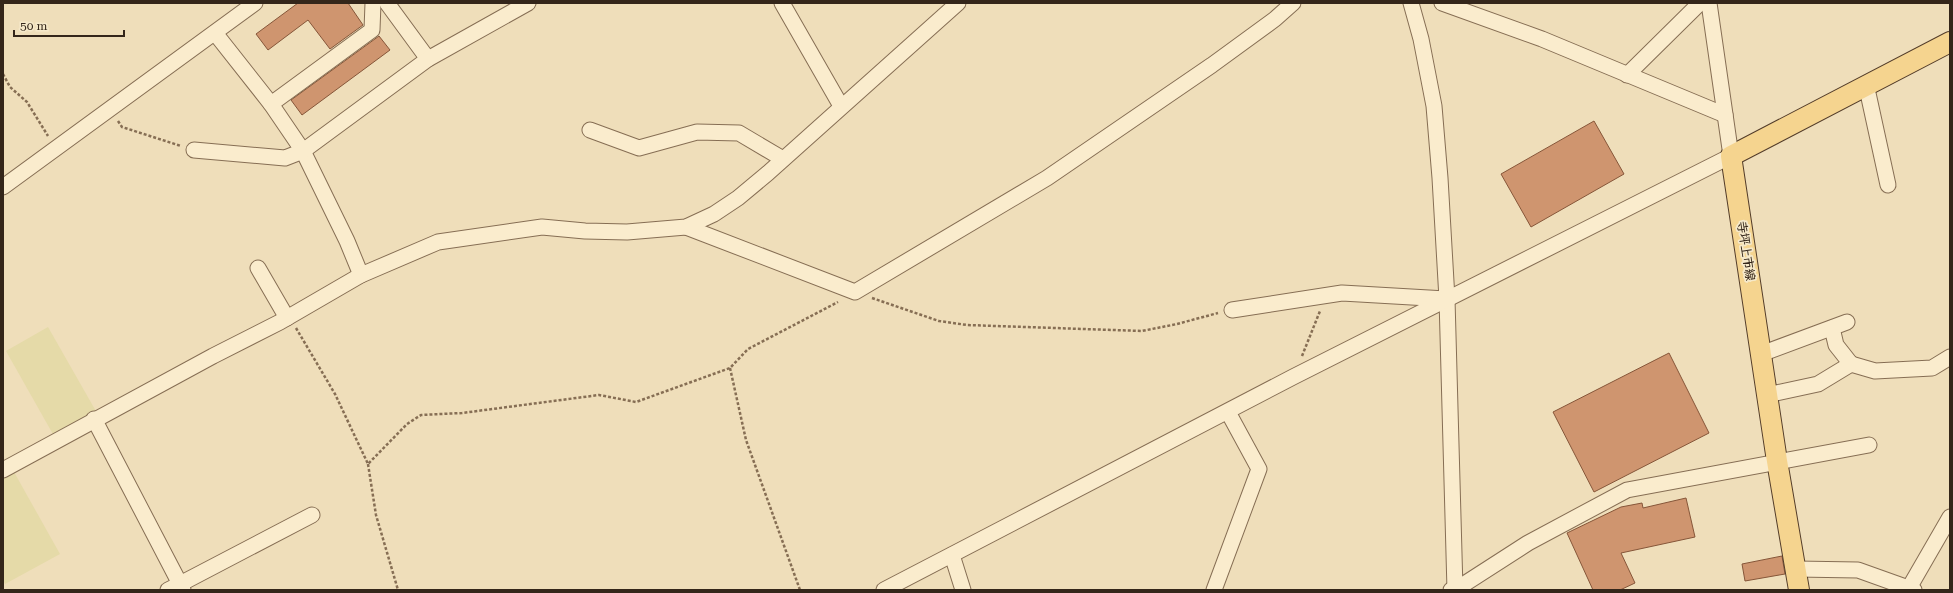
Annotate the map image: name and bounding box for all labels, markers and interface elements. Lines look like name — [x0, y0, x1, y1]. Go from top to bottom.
scale bar — [14, 12, 124, 38]
text: 50 m — [20, 19, 47, 33]
street label: 寺坪上市線 — [1734, 220, 1758, 282]

